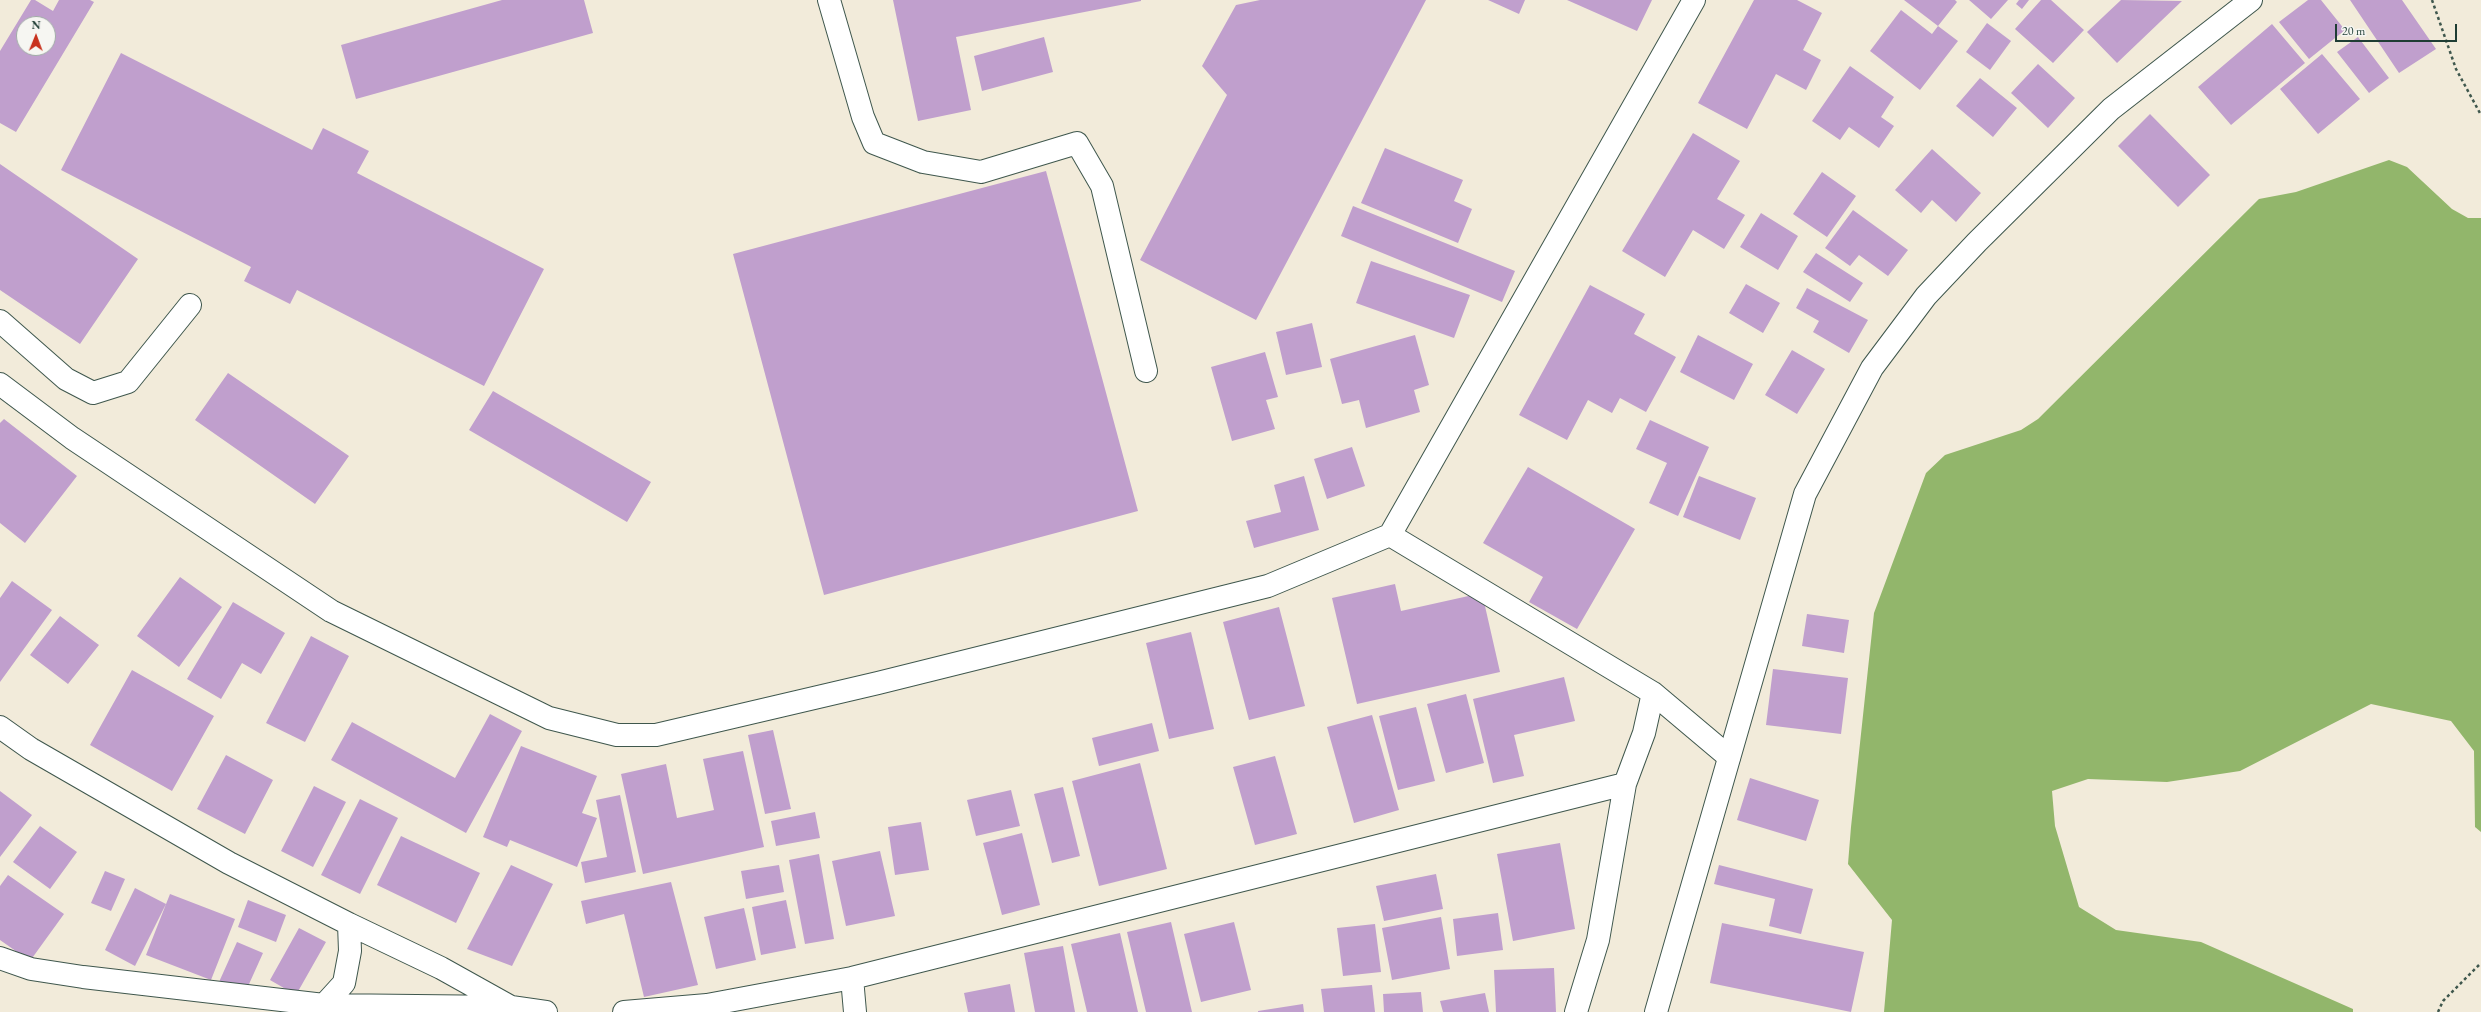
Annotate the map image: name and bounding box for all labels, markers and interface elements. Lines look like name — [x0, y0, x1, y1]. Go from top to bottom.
north arrow — [16, 16, 56, 56]
scale bar — [2337, 16, 2459, 42]
text: N — [32, 18, 41, 32]
text: 20 m — [2342, 23, 2365, 39]

